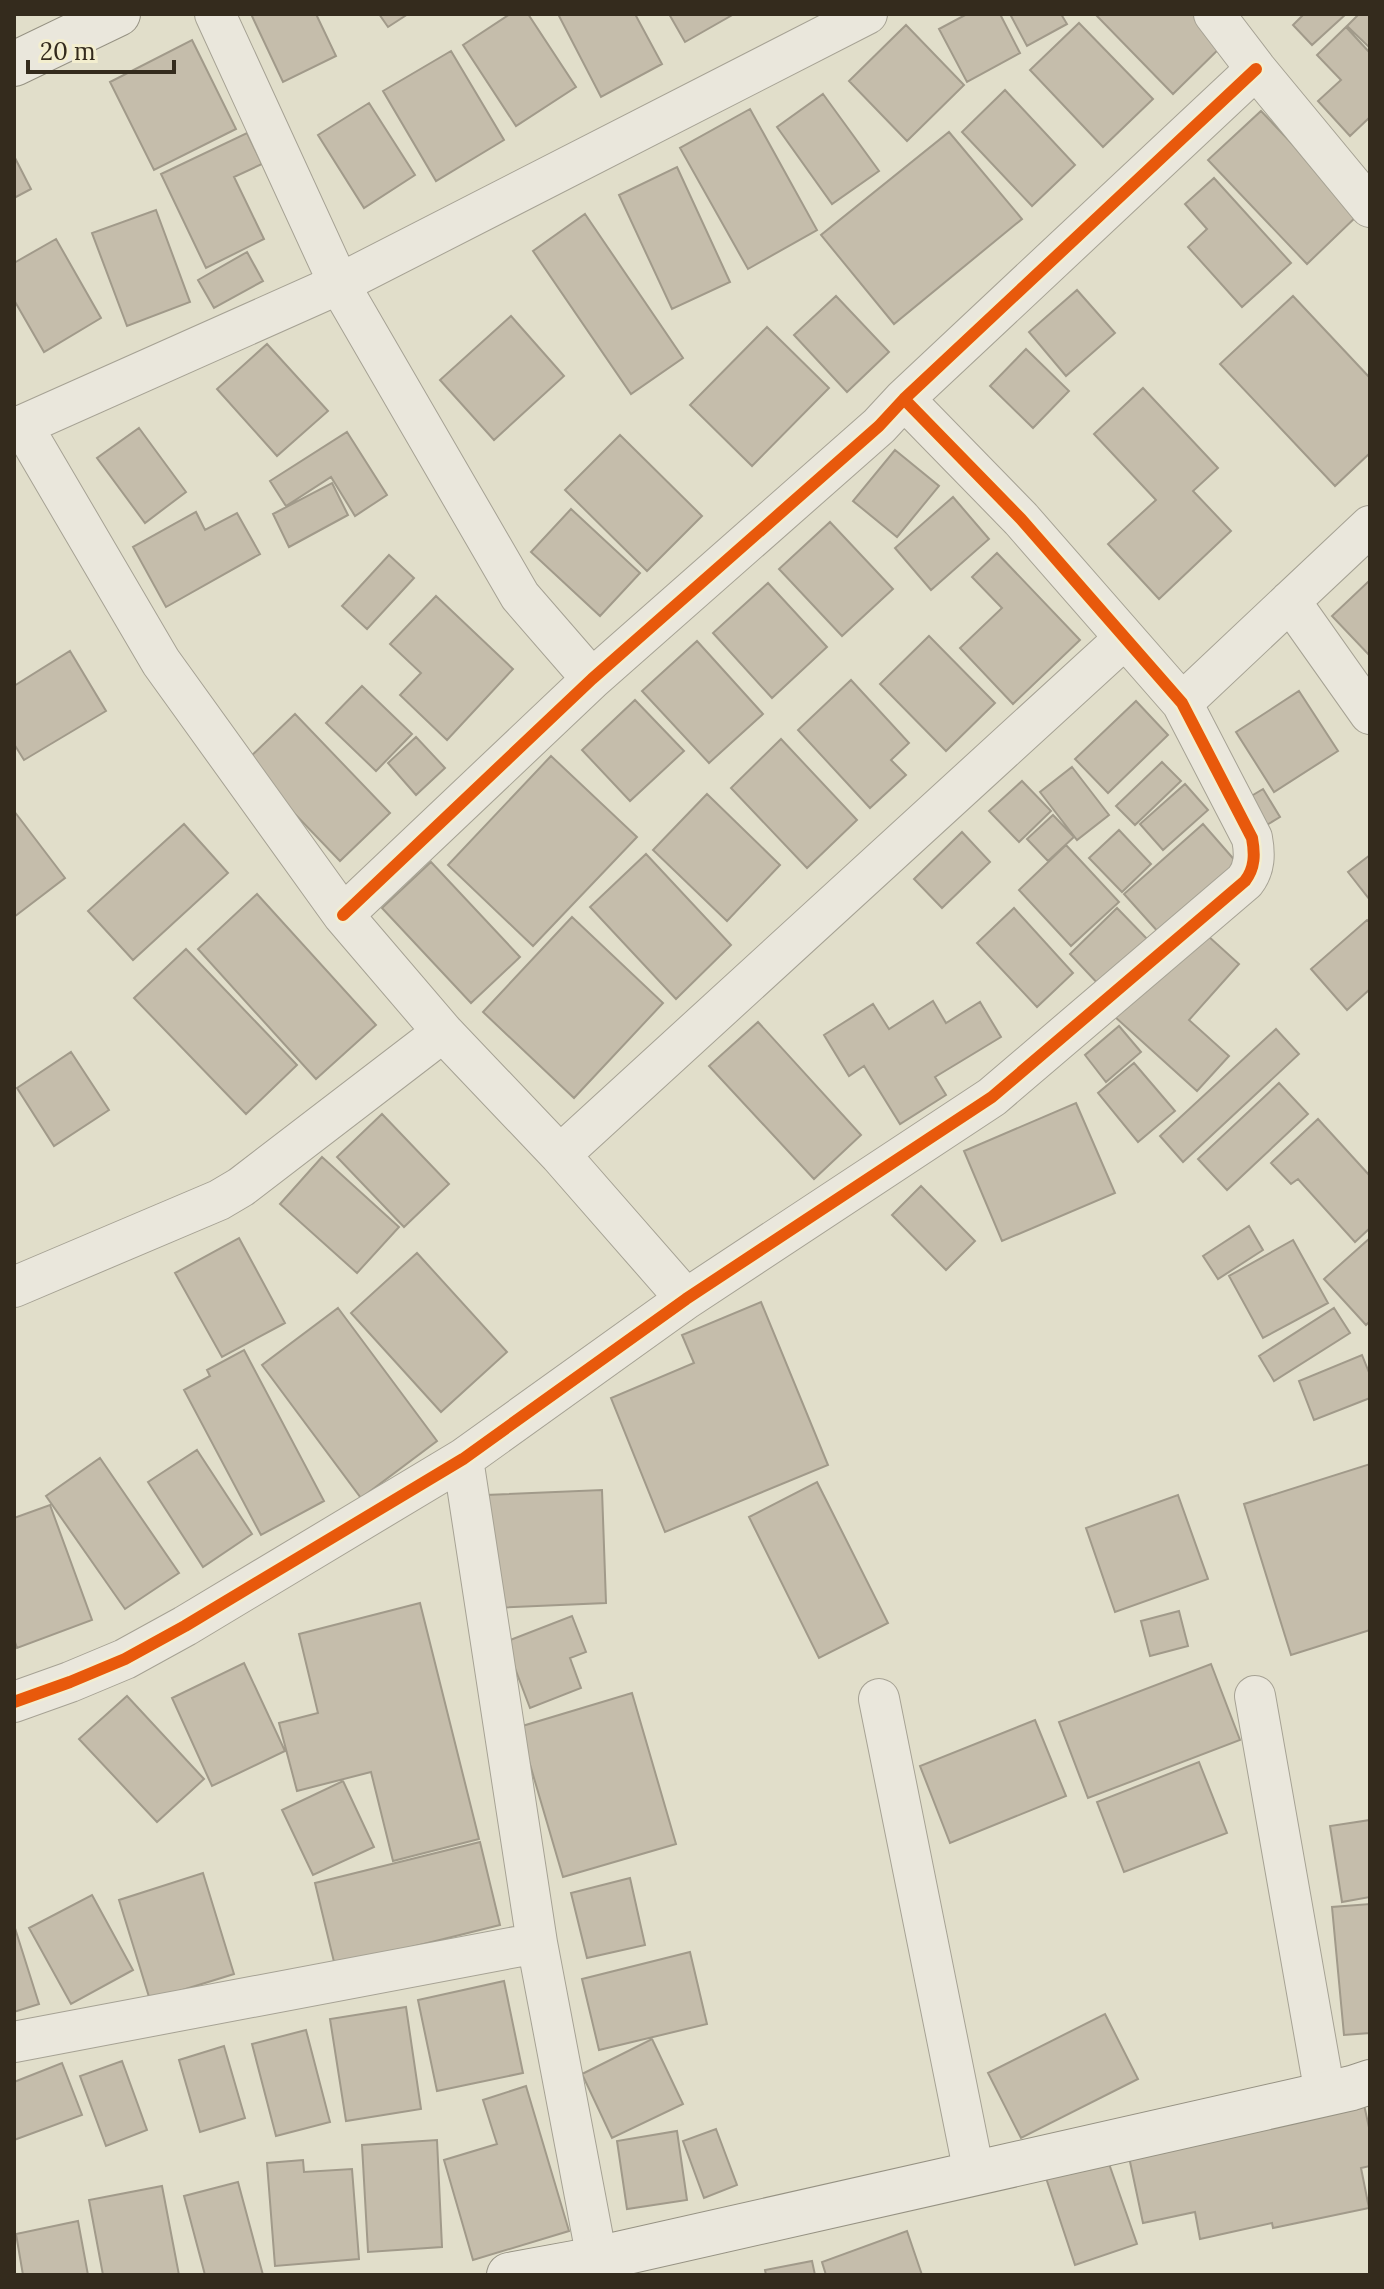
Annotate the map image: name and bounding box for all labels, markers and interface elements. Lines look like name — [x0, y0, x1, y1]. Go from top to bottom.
scale bar — [28, 24, 174, 74]
text: 20 m — [40, 36, 96, 67]

